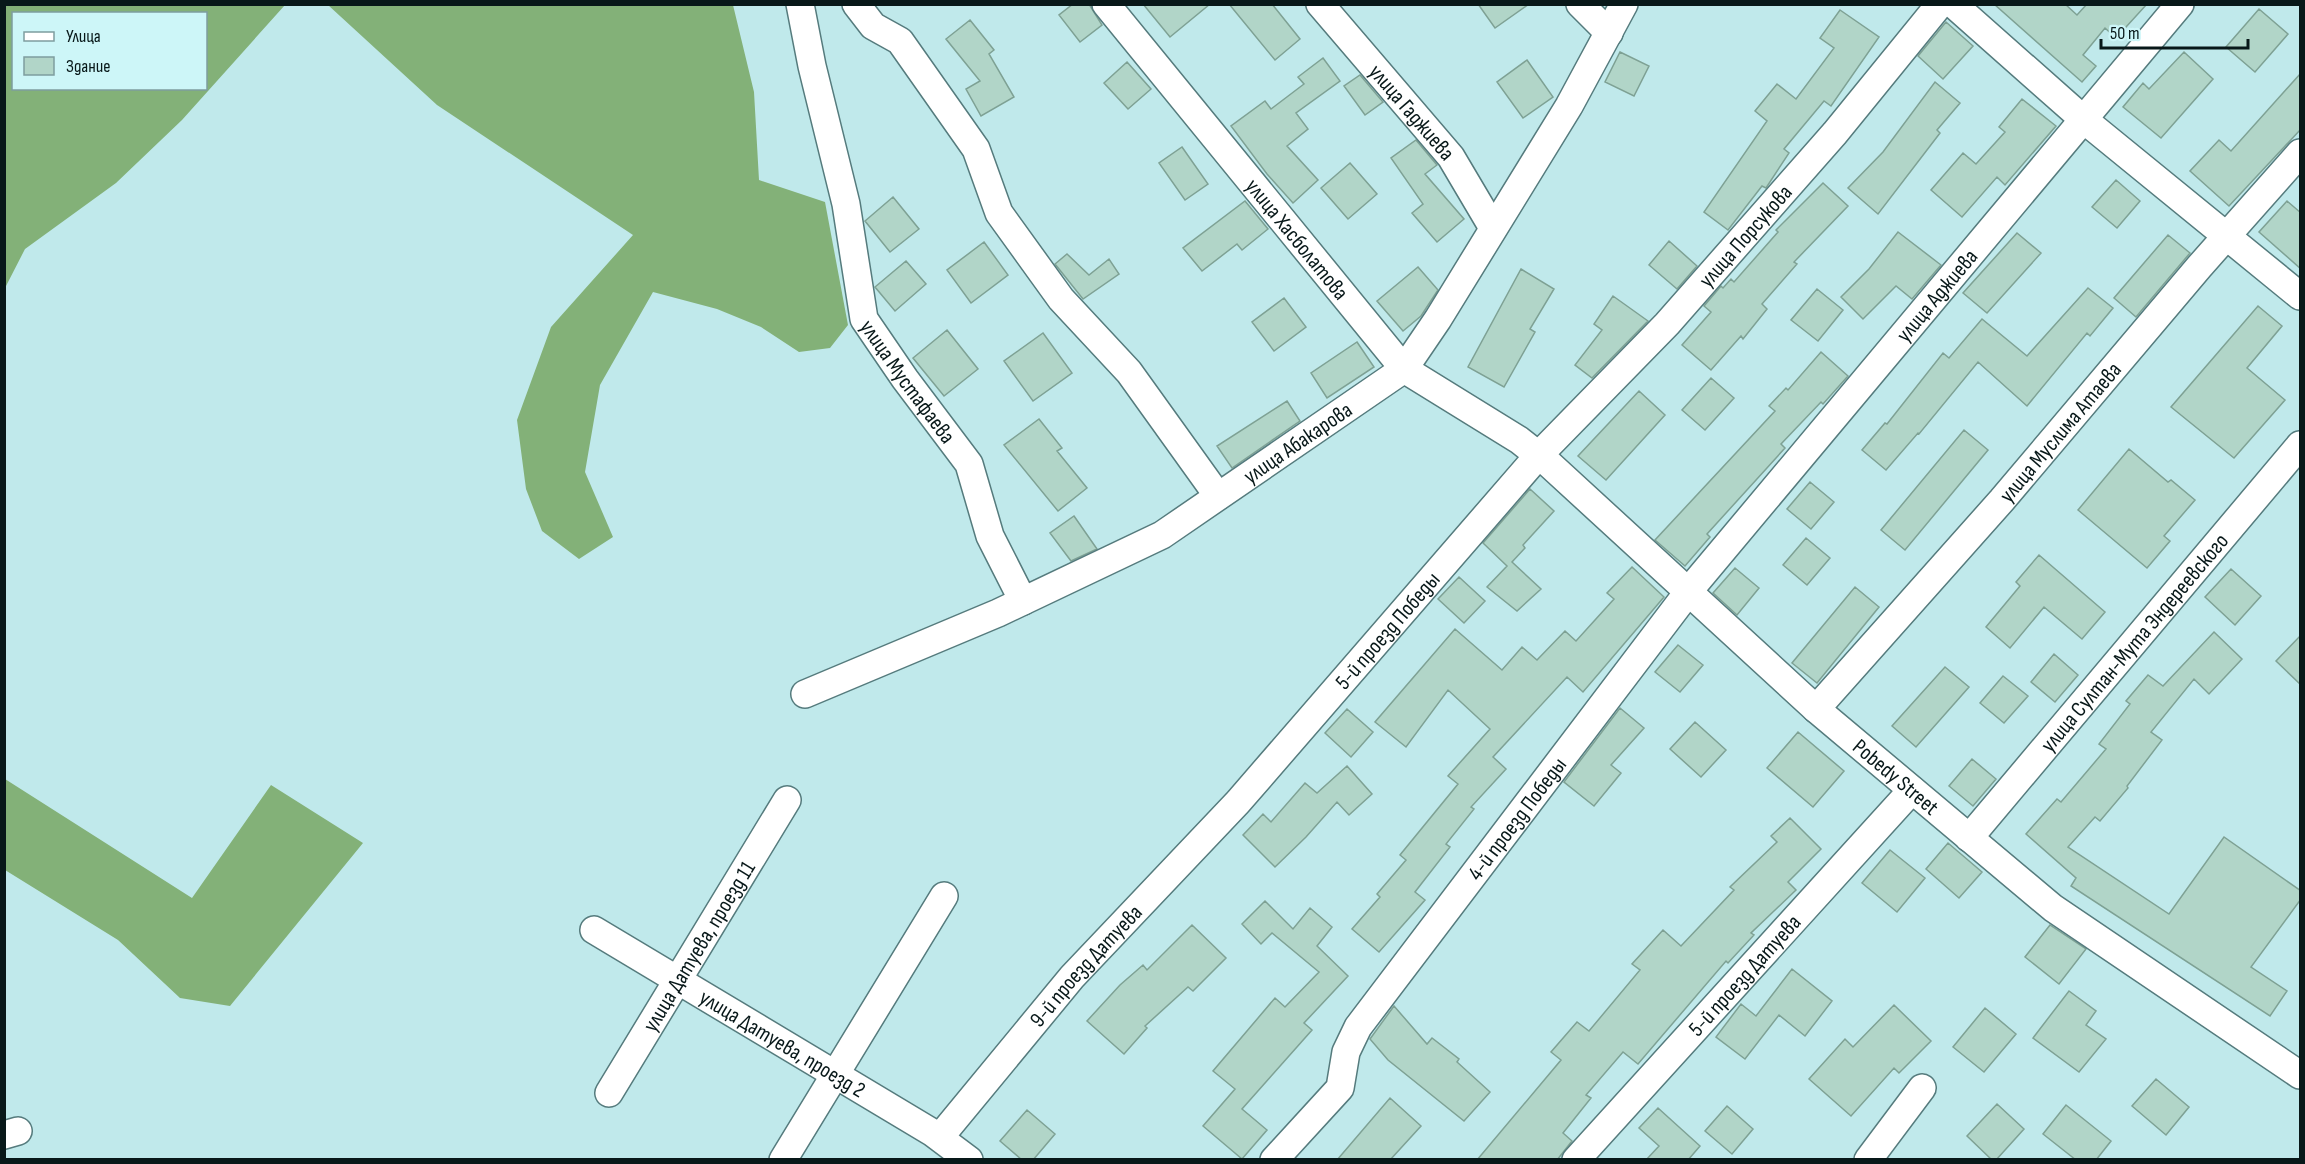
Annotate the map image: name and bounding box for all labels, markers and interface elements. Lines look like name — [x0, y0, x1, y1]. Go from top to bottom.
legend — [12, 12, 207, 90]
scale bar — [2101, 12, 2248, 50]
text: 50 m — [2110, 23, 2140, 44]
text: Улица — [66, 26, 101, 47]
text: Здание — [66, 56, 111, 77]
street label: улица Гаджиева — [1363, 59, 1460, 167]
street label: улица Хасболатова — [1239, 174, 1354, 306]
street label: улица Порсукова — [1694, 180, 1798, 293]
street label: улица Аджиева — [1891, 244, 1984, 348]
street label: улица Мустафаева — [853, 315, 961, 449]
street label: улица Муслима Атаева — [1994, 357, 2128, 508]
street label: улица Абакарова — [1239, 397, 1358, 490]
street label: улица Султан-Мута Эндереевского — [2035, 528, 2235, 758]
street label: 5-й проезд Победы — [1330, 567, 1446, 695]
street label: Pobedy Street — [1847, 734, 1944, 822]
street label: 4-й проезд Победы — [1462, 752, 1573, 886]
street label: улица Датуева, проезд 11 — [638, 856, 762, 1037]
street label: 9-й проезд Датуева — [1024, 900, 1149, 1033]
street label: 5-й проезд Датуева — [1683, 910, 1807, 1042]
street label: улица Датуева, проезд 2 — [694, 984, 870, 1104]

